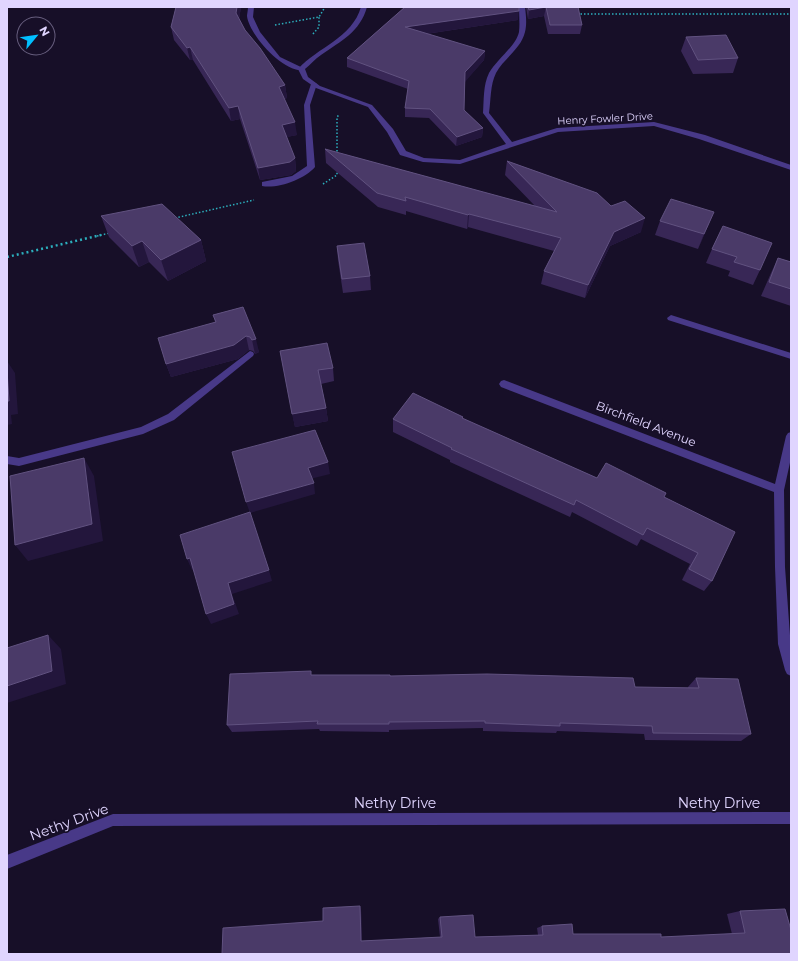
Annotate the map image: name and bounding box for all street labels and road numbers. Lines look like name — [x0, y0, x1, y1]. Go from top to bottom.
street label: Henry Fowler Drive — [557, 110, 653, 127]
street label: Birchfield Avenue — [594, 398, 698, 450]
street label: Nethy Drive — [354, 794, 436, 812]
street label: Nethy Drive — [678, 794, 760, 812]
street label: Nethy Drive — [27, 799, 111, 845]

